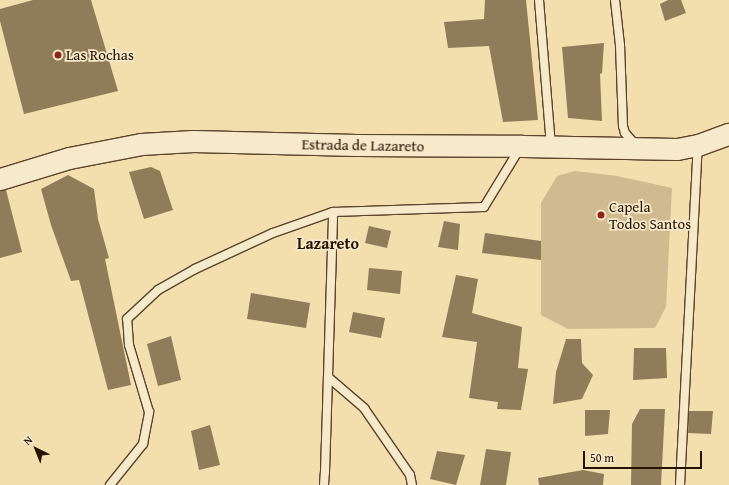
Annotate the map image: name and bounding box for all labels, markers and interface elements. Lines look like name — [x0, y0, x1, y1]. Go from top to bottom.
place label: Las Rochas — [66, 46, 134, 64]
marker: Las Rochas — [53, 50, 63, 60]
street label: Estrada de Lazareto — [302, 135, 424, 155]
place label: Capela Todos Santos — [609, 197, 691, 232]
marker: Capela Todos Santos — [596, 210, 606, 220]
district label: Lazareto — [297, 233, 359, 253]
north arrow — [16, 429, 56, 469]
text: N — [20, 432, 36, 449]
scale bar — [585, 443, 704, 469]
text: 50 m — [590, 449, 614, 466]

